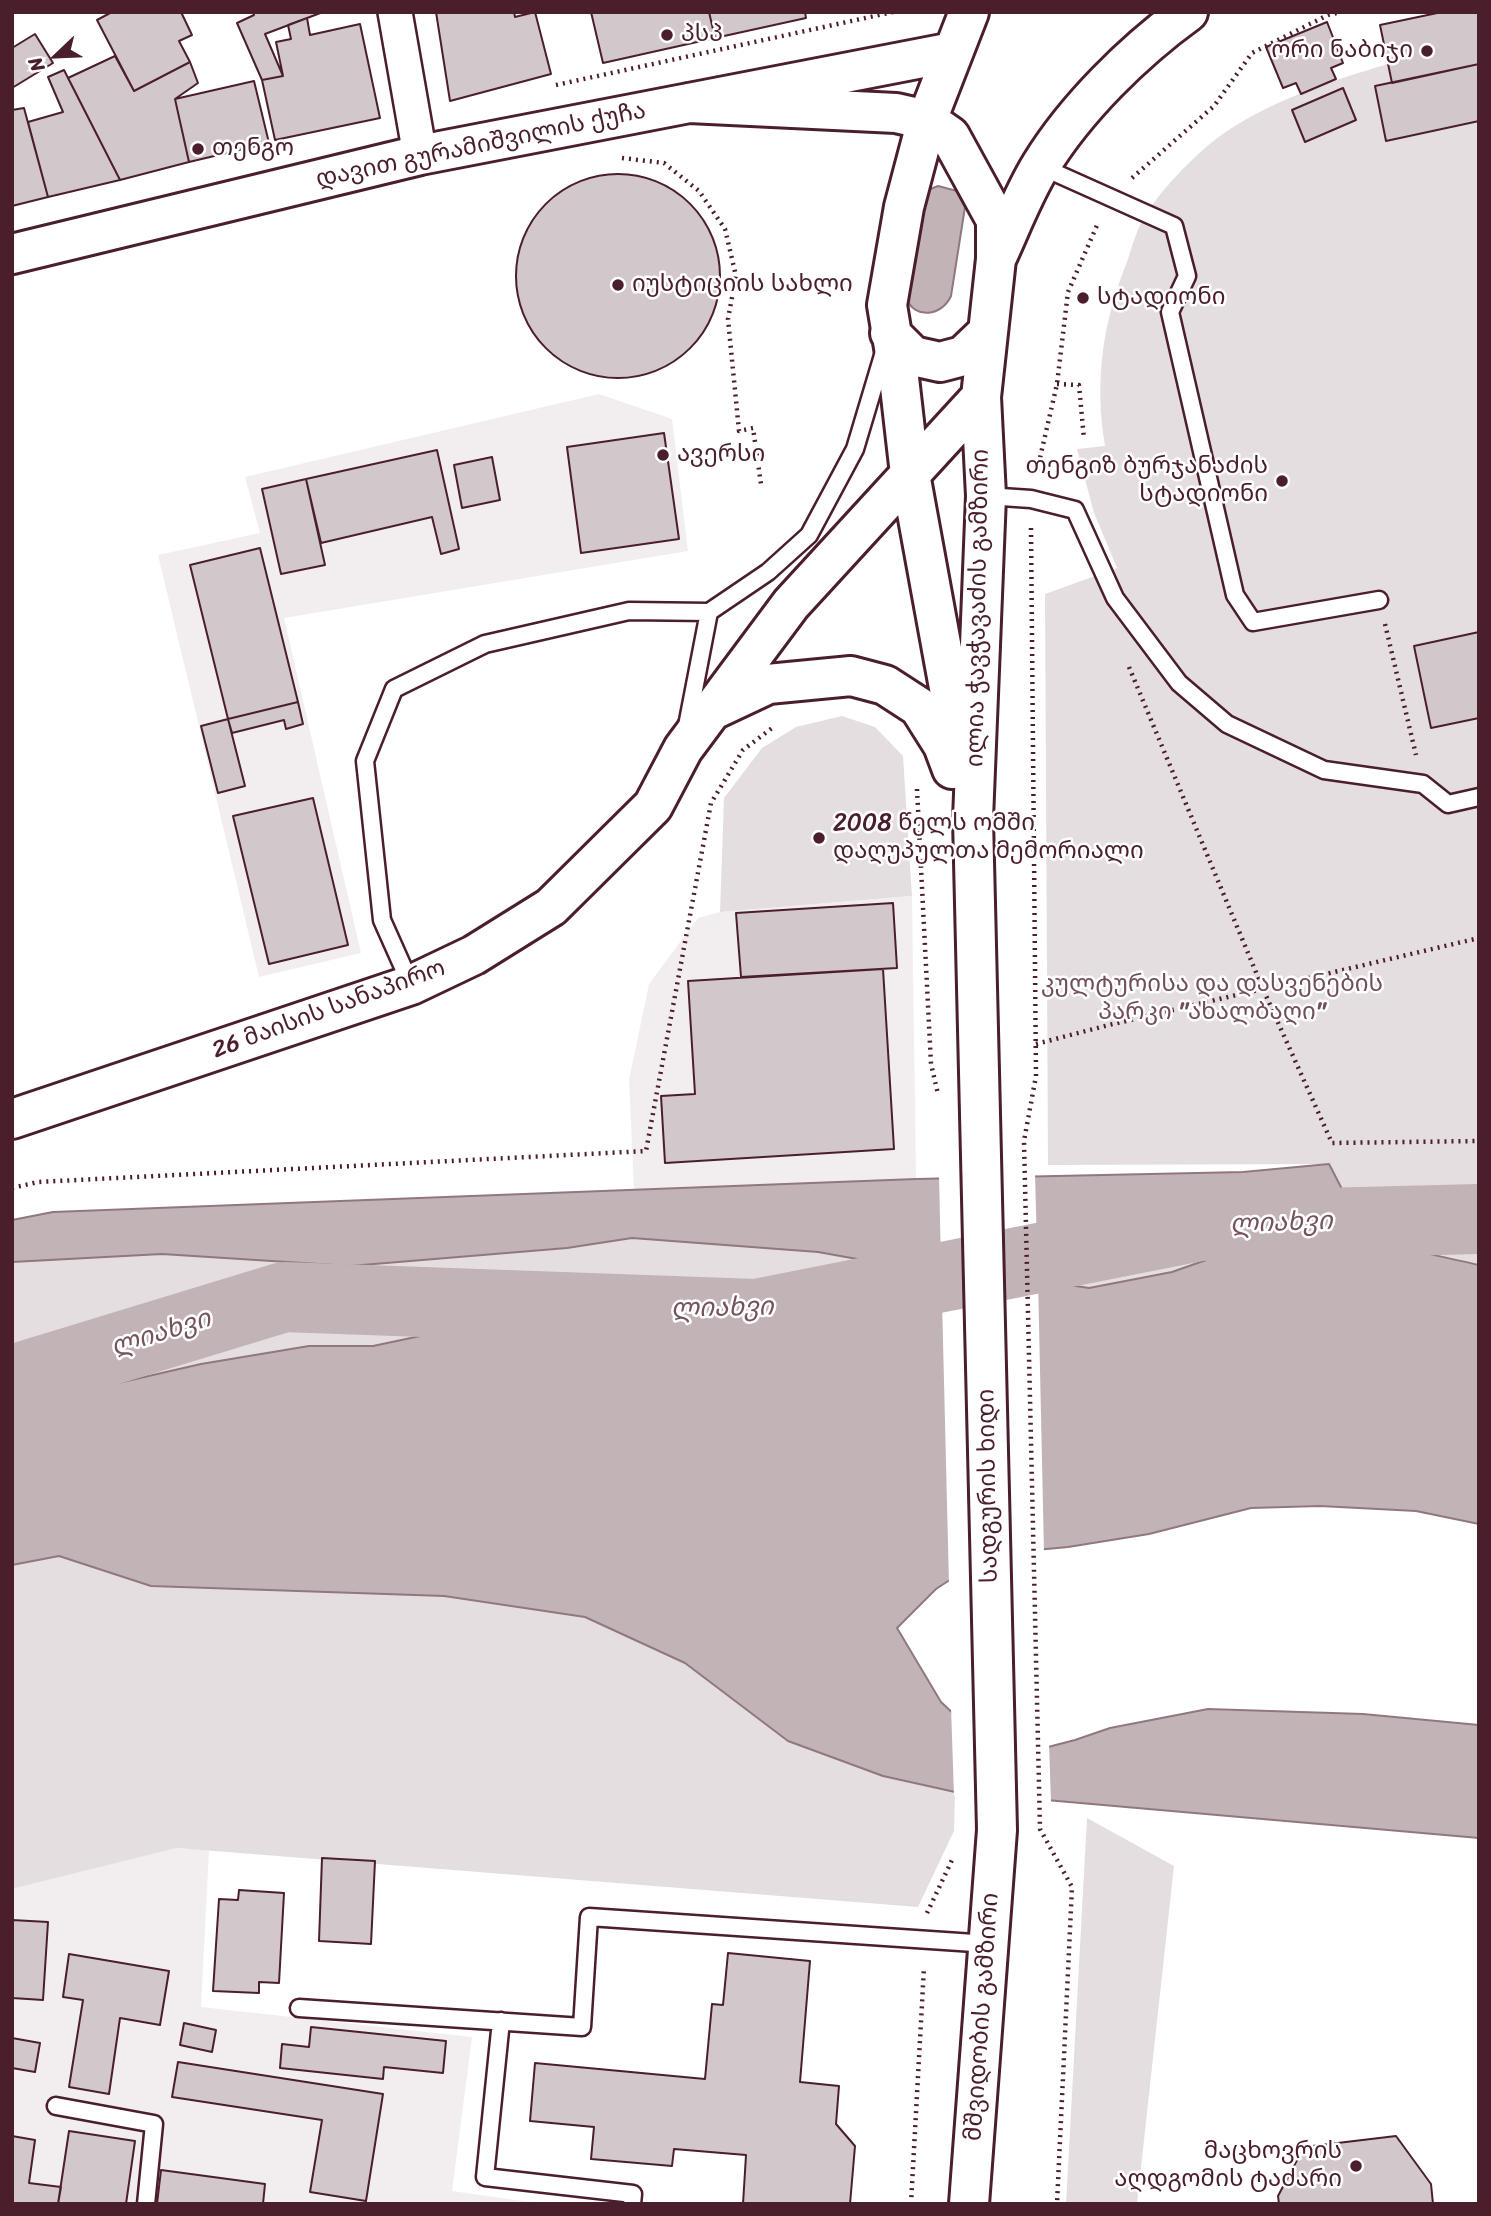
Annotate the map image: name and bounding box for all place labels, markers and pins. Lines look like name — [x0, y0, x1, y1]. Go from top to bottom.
place label: პსპ — [681, 21, 723, 49]
marker: პსპ — [659, 27, 675, 43]
place label: ორი ნაბიჯი — [1271, 37, 1413, 65]
marker: ორი ნაბიჯი — [1419, 43, 1435, 59]
place label: თენგო — [212, 135, 294, 163]
marker: თენგო — [190, 141, 206, 157]
place label: იუსტიციის სახლი — [632, 271, 853, 299]
marker: იუსტიციის სახლი — [610, 277, 626, 293]
place label: სტადიონი — [1097, 284, 1226, 312]
marker: სტადიონი — [1075, 290, 1091, 306]
place label: ავერსი — [677, 441, 765, 469]
marker: ავერსი — [655, 447, 671, 463]
place label: თენგიზ ბურჯანაძის სტადიონი — [1026, 453, 1268, 509]
marker: თენგიზ ბურჯანაძის სტადიონი — [1274, 473, 1290, 489]
place label: 2008 წელს ომში დაღუპულთა მემორიალი — [833, 810, 1144, 866]
marker: 2008 წელს ომში დაღუპულთა მემორიალი — [811, 830, 827, 846]
place label: მაცხოვრის აღდგომის ტაძარი — [1114, 2138, 1342, 2194]
marker: მაცხოვრის აღდგომის ტაძარი — [1348, 2158, 1364, 2174]

